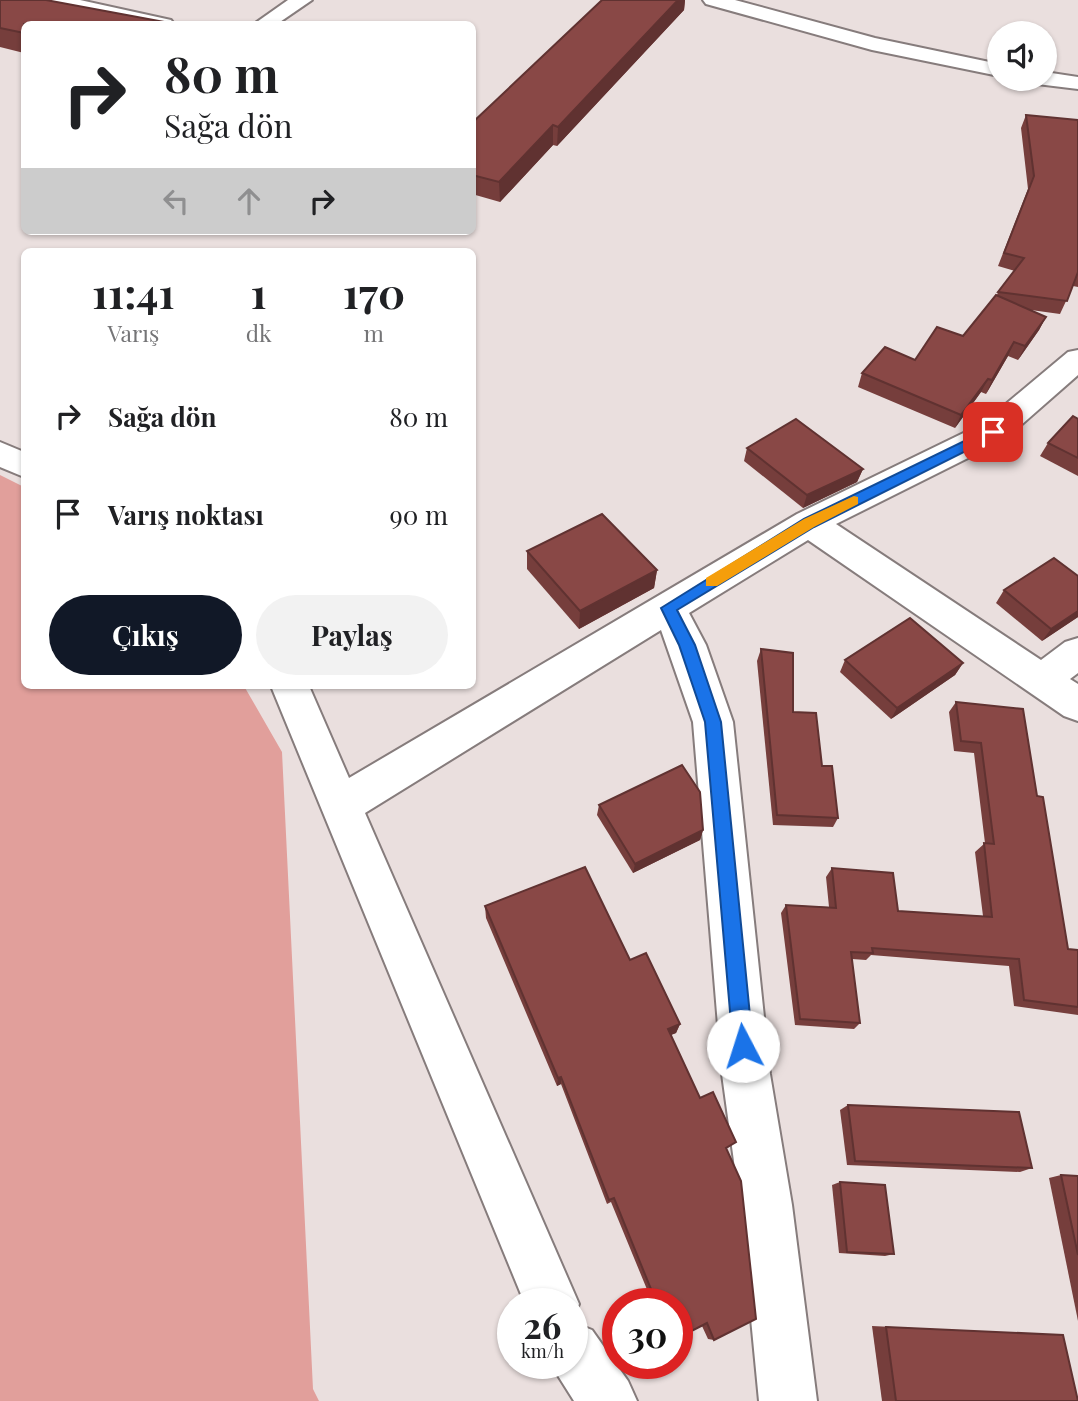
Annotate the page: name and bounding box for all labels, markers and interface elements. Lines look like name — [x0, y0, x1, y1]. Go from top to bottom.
map controls — [987, 21, 1057, 91]
button: sound — [987, 21, 1057, 91]
text: 80 m — [164, 40, 279, 105]
icon: right — [49, 49, 140, 140]
text: Sağa dön — [164, 103, 293, 146]
icon: left — [157, 182, 195, 220]
icon: ahead — [230, 182, 268, 220]
icon: right — [303, 182, 341, 220]
text: 11:41 — [92, 264, 175, 320]
text: 1 — [251, 264, 267, 320]
text: 170 — [343, 264, 405, 320]
text: Varış — [107, 317, 159, 348]
text: dk — [246, 317, 272, 348]
text: m — [364, 317, 384, 348]
icon: right — [49, 397, 87, 435]
text: Sağa dön — [108, 399, 216, 434]
text: 80 m — [389, 399, 448, 434]
pin — [963, 402, 1023, 462]
icon: arrive — [974, 413, 1012, 451]
icon: arrive — [49, 495, 87, 533]
text: Varış noktası — [108, 497, 264, 532]
text: 90 m — [390, 497, 448, 532]
button: Çıkış — [49, 595, 242, 675]
button: Paylaş — [256, 595, 448, 675]
position arrow — [706, 1009, 780, 1083]
speed limit sign: 30 — [602, 1288, 693, 1379]
text: 26 — [524, 1301, 561, 1348]
text: km/h — [521, 1339, 564, 1363]

